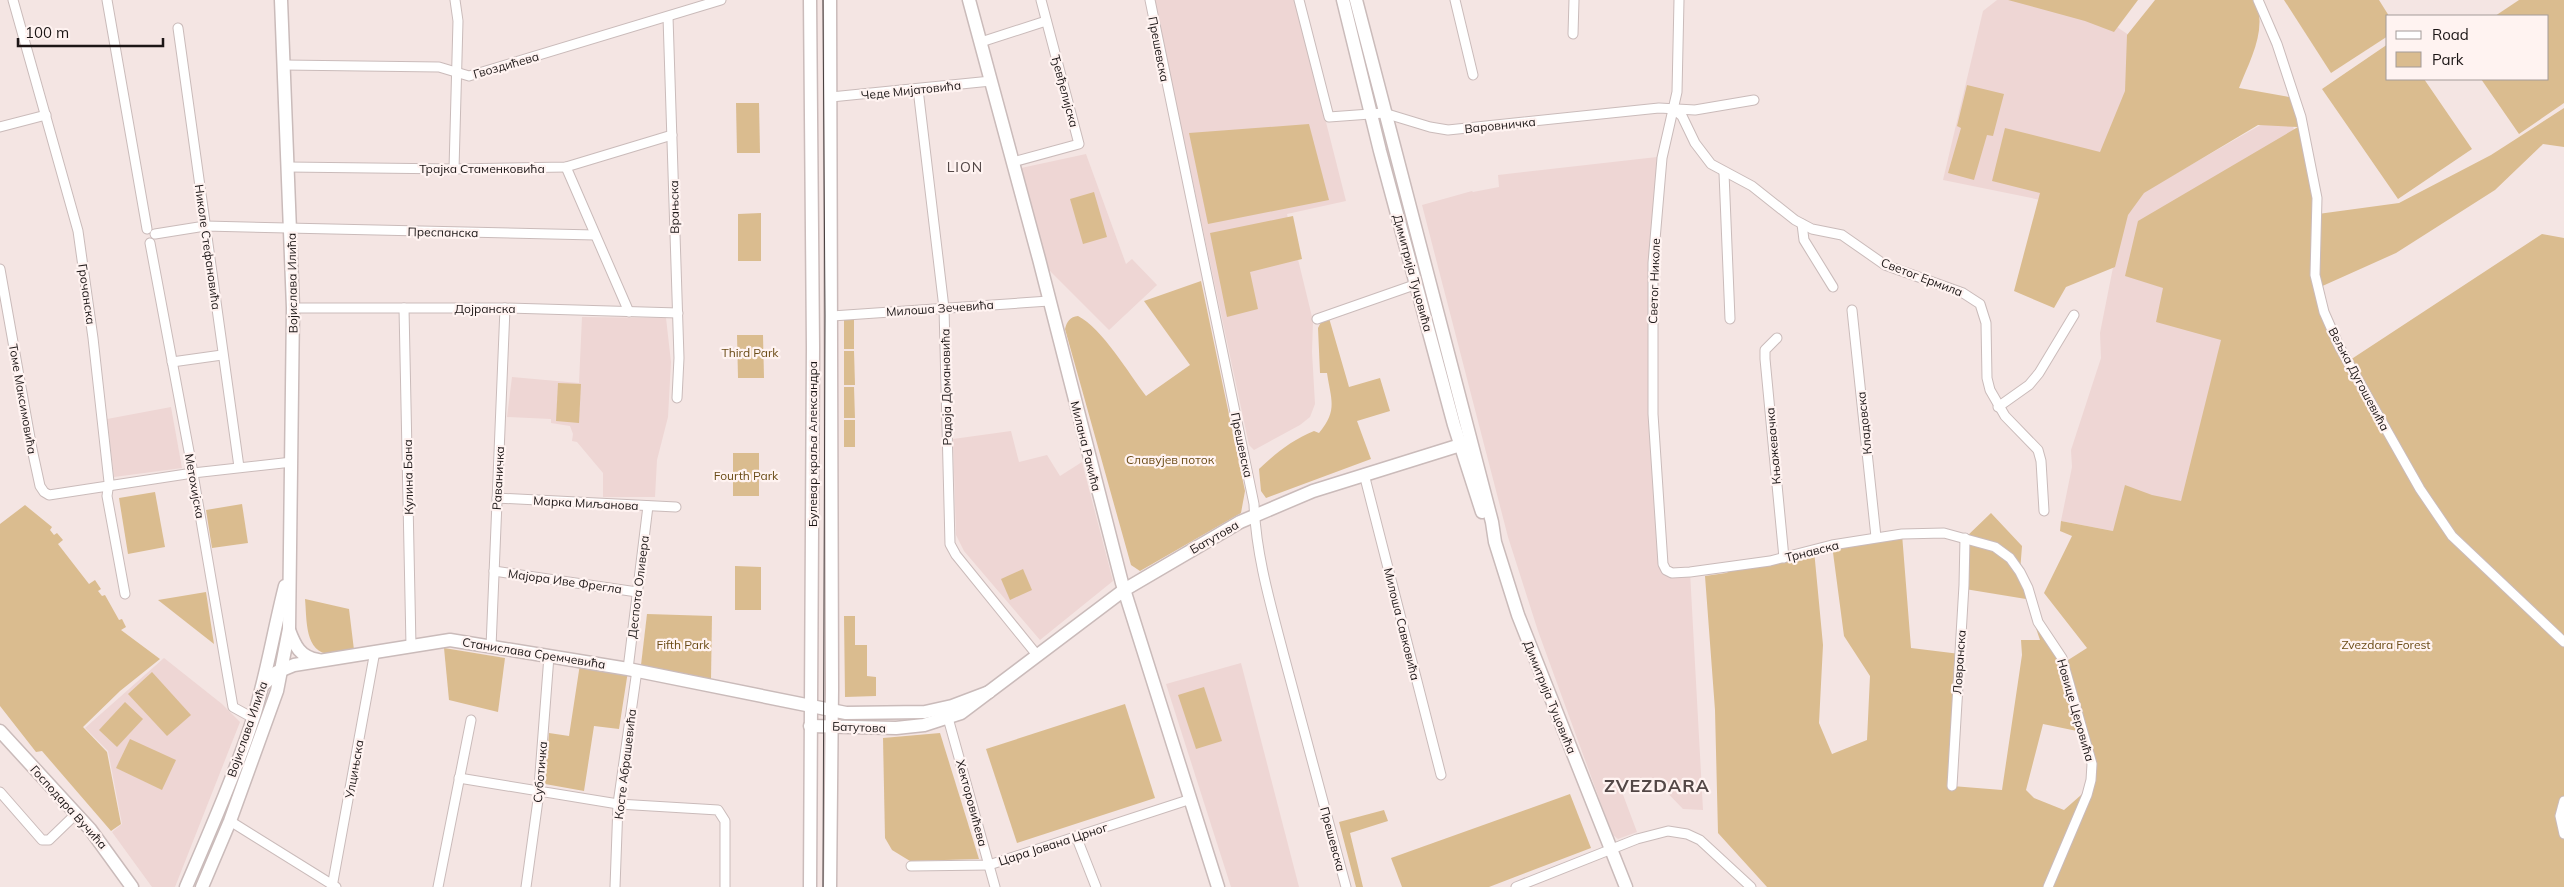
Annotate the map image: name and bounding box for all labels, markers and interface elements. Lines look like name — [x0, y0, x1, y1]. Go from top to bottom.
scale bar — [18, 15, 162, 47]
street label: Прешевска — [1145, 15, 1173, 83]
legend — [2386, 15, 2549, 80]
text: 100 m — [25, 23, 69, 42]
text: Road — [2432, 25, 2469, 44]
street label: Гвоздићева — [471, 48, 541, 82]
text: Park — [2432, 50, 2464, 69]
street label: Ђевђелијска — [1048, 53, 1082, 129]
street label: Чеде Мијатовића — [860, 77, 962, 103]
street label: Варовничка — [1464, 114, 1536, 136]
district label: LION — [947, 158, 983, 176]
street label: Трајка Стаменковића — [419, 161, 545, 176]
street label: Врањска — [666, 180, 682, 234]
street label: Николе Стефановића — [192, 183, 224, 311]
street label: Димитрија Туцовића — [1390, 213, 1436, 333]
street label: Преспанска — [408, 224, 478, 240]
street label: Војислава Илића — [284, 233, 300, 333]
street label: Светог Николе — [1645, 238, 1663, 324]
street label: Светог Ермила — [1879, 255, 1965, 299]
street label: Грочанска — [75, 263, 99, 325]
street label: Милоша Зечевића — [886, 297, 994, 319]
street label: Дојранска — [454, 301, 516, 316]
street label: Вељка Дугошевића — [2325, 325, 2393, 433]
street label: Радоја Домановића — [937, 328, 955, 446]
street label: Томе Максимовића — [6, 343, 40, 455]
park label: Third Park — [721, 345, 779, 360]
street label: Булевар краља Александра — [805, 361, 820, 527]
street label: Кладовска — [1853, 391, 1875, 455]
street label: Милана Ракића — [1068, 399, 1104, 493]
street label: Књажевачка — [1762, 407, 1784, 485]
street label: Прешевска — [1228, 411, 1256, 479]
street label: Кулина Бана — [400, 439, 416, 515]
street label: Раваничка — [489, 446, 507, 510]
street label: Метохијска — [182, 452, 208, 520]
park label: Славујев поток — [1126, 452, 1215, 467]
park label: Fourth Park — [714, 468, 779, 483]
street label: Марка Миљанова — [533, 493, 639, 513]
street label: Батутова — [1187, 517, 1241, 557]
street label: Деспота Оливера — [624, 535, 652, 639]
street label: Трнавска — [1784, 537, 1840, 565]
street label: Мајора Иве Фрегла — [507, 566, 623, 596]
street label: Милоша Савковића — [1381, 566, 1423, 682]
street label: Ловранска — [1949, 629, 1969, 695]
street label: Станислава Сремчевића — [461, 634, 607, 672]
park label: Fifth Park — [657, 637, 710, 652]
park label: Zvezdara Forest — [2341, 637, 2431, 652]
street label: Димитрија Туцовића — [1520, 638, 1580, 756]
street label: Новице Церовића — [2054, 657, 2098, 763]
street label: Војислава Илића — [224, 679, 270, 779]
street label: Косте Абрашевића — [611, 708, 639, 820]
street label: Батутова — [832, 719, 886, 735]
street label: Улцињска — [341, 739, 367, 800]
street label: Суботичка — [530, 741, 550, 803]
street label: Хекторовићева — [953, 758, 991, 848]
street label: Господара Вучића — [27, 762, 111, 852]
district label: ZVEZDARA — [1604, 774, 1710, 797]
street label: Прешевска — [1317, 805, 1349, 873]
street label: Цара Јована Црног — [997, 819, 1110, 869]

